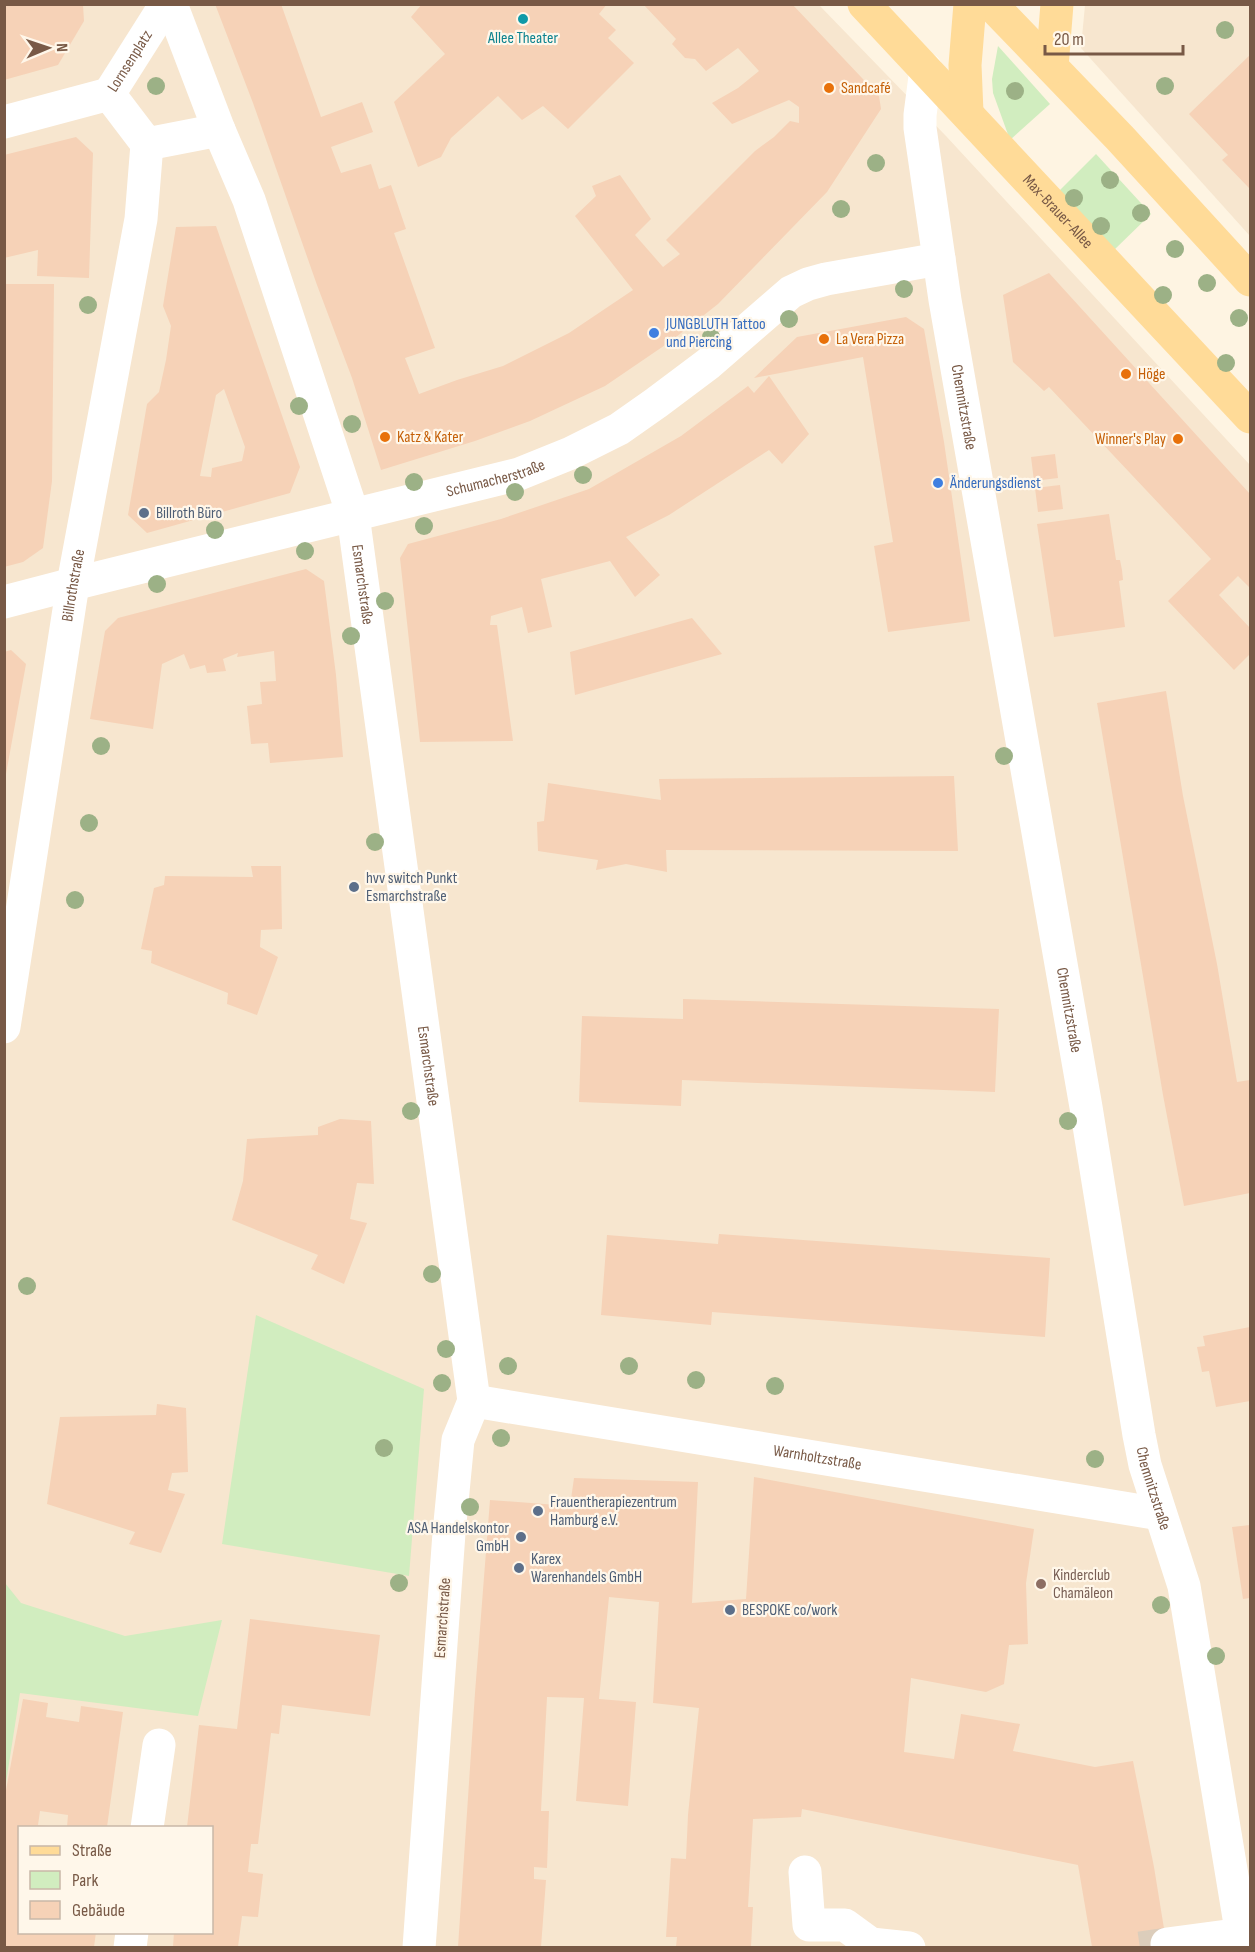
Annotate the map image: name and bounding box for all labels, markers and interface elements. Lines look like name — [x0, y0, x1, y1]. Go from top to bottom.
marker: Allee Theater — [516, 12, 530, 26]
north arrow — [18, 18, 78, 78]
scale bar — [1045, 18, 1183, 56]
street label: Lornsenplatz — [103, 26, 157, 95]
place label: Allee Theater — [487, 29, 558, 48]
text: 20 m — [1054, 29, 1084, 50]
text: N — [52, 43, 71, 52]
place label: Sandcafé — [841, 79, 891, 98]
marker: Sandcafé — [822, 81, 836, 95]
street label: Max-Brauer-Allee — [1019, 171, 1097, 252]
place label: JUNGBLUTH Tattoo und Piercing — [665, 315, 766, 352]
marker: JUNGBLUTH Tattoo und Piercing — [647, 326, 661, 340]
place label: La Vera Pizza — [836, 330, 904, 349]
marker: La Vera Pizza — [817, 332, 831, 346]
street label: Chemnitzstraße — [947, 363, 981, 451]
place label: Höge — [1138, 365, 1165, 384]
marker: Höge — [1119, 367, 1133, 381]
place label: Katz & Kater — [397, 428, 464, 447]
marker: Katz & Kater — [378, 430, 392, 444]
place label: Winner's Play — [1095, 430, 1166, 449]
marker: Winner's Play — [1171, 432, 1185, 446]
street label: Schumacherstraße — [444, 455, 548, 501]
place label: Änderungsdienst — [949, 474, 1041, 493]
marker: Änderungsdienst — [931, 476, 945, 490]
place label: Billroth Büro — [156, 504, 222, 523]
marker: Billroth Büro — [137, 506, 151, 520]
street label: Esmarchstraße — [348, 543, 377, 626]
street label: Billrothstraße — [58, 548, 89, 623]
place label: hvv switch Punkt Esmarchstraße — [366, 869, 457, 906]
marker: hvv switch Punkt Esmarchstraße — [347, 880, 361, 894]
street label: Chemnitzstraße — [1052, 966, 1086, 1054]
street label: Esmarchstraße — [413, 1025, 443, 1107]
street label: Warnholtzstraße — [772, 1441, 863, 1474]
street label: Chemnitzstraße — [1132, 1445, 1175, 1533]
place label: Frauentherapiezentrum Hamburg e.V. — [550, 1493, 677, 1530]
marker: Frauentherapiezentrum Hamburg e.V. — [531, 1504, 545, 1518]
place label: ASA Handelskontor GmbH — [407, 1519, 509, 1556]
marker: ASA Handelskontor GmbH — [514, 1530, 528, 1544]
place label: Karex Warenhandels GmbH — [531, 1550, 642, 1587]
marker: Karex Warenhandels GmbH — [512, 1561, 526, 1575]
place label: Kinderclub Chamäleon — [1053, 1566, 1113, 1603]
street label: Esmarchstraße — [431, 1577, 455, 1659]
marker: Kinderclub Chamäleon — [1034, 1577, 1048, 1591]
place label: BESPOKE co/work — [742, 1601, 837, 1620]
marker: BESPOKE co/work — [723, 1603, 737, 1617]
legend — [18, 1826, 213, 1934]
text: Straße — [72, 1840, 112, 1861]
text: Park — [72, 1870, 98, 1891]
text: Gebäude — [72, 1900, 125, 1921]

